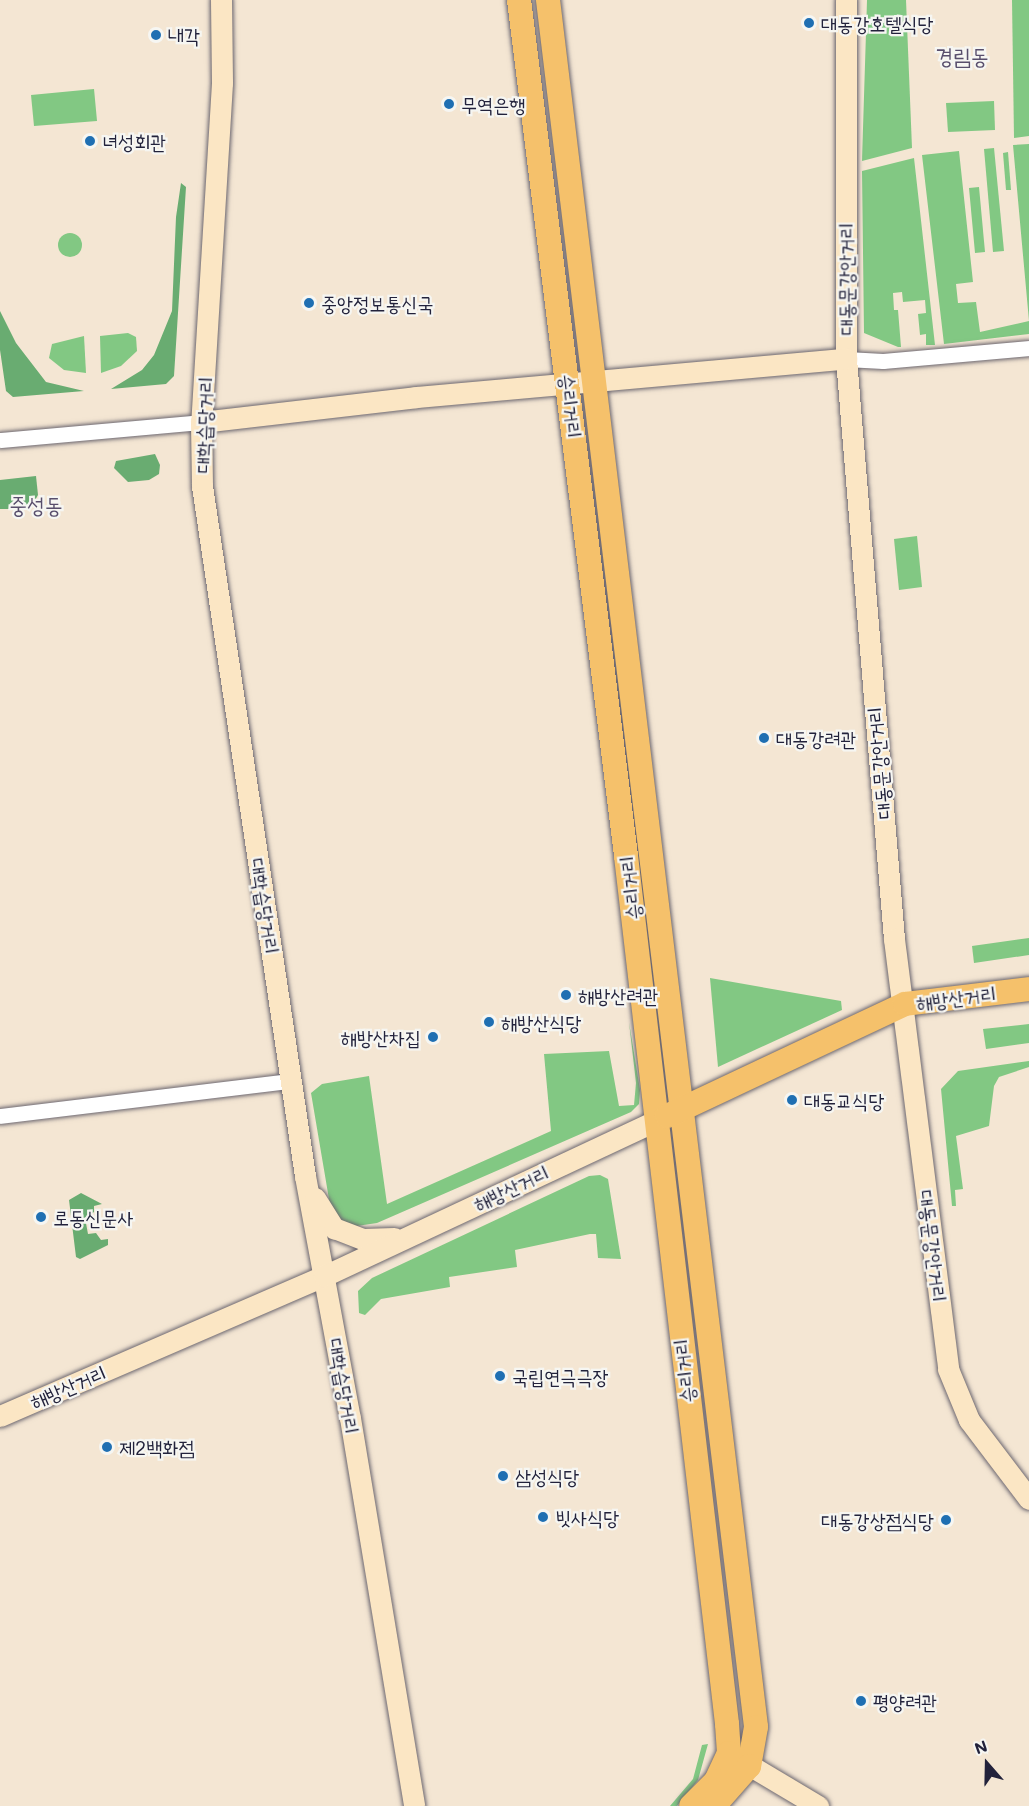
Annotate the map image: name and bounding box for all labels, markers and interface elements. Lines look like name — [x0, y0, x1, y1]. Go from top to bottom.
place label: 대동강호텔식당 — [821, 11, 934, 35]
marker: 대동강호텔식당 — [802, 16, 816, 30]
place label: 내각 — [168, 23, 200, 47]
marker: 내각 — [149, 28, 163, 42]
district label: 경림동 — [935, 43, 989, 69]
place label: 무역은행 — [461, 92, 525, 116]
marker: 무역은행 — [442, 97, 456, 111]
place label: 녀성회관 — [102, 129, 166, 153]
marker: 녀성회관 — [83, 134, 97, 148]
street label: 대동문강안거리 — [834, 223, 858, 335]
place label: 중앙정보통신국 — [321, 291, 434, 315]
marker: 중앙정보통신국 — [302, 296, 316, 310]
street label: 승리거리 — [555, 373, 587, 439]
street label: 대학습당거리 — [190, 376, 218, 474]
district label: 중성동 — [9, 492, 63, 518]
street label: 대동문강안거리 — [862, 706, 896, 820]
place label: 대동강려관 — [776, 726, 856, 750]
marker: 대동강려관 — [757, 731, 771, 745]
street label: 승리거리 — [614, 855, 646, 921]
street label: 대학습당거리 — [246, 856, 284, 956]
street label: 해방산거리 — [915, 981, 997, 1015]
place label: 해방산려관 — [578, 983, 658, 1007]
marker: 해방산려관 — [559, 988, 573, 1002]
place label: 해방산식당 — [501, 1010, 581, 1034]
marker: 해방산식당 — [482, 1015, 496, 1029]
place label: 해방산차집 — [341, 1025, 421, 1049]
marker: 해방산차집 — [426, 1030, 440, 1044]
place label: 대동교식당 — [804, 1088, 884, 1112]
marker: 대동교식당 — [785, 1093, 799, 1107]
street label: 해방산거리 — [469, 1160, 553, 1216]
street label: 대동문강안거리 — [914, 1189, 952, 1303]
place label: 로동신문사 — [53, 1205, 133, 1229]
marker: 로동신문사 — [34, 1210, 48, 1224]
street label: 대학습당거리 — [324, 1336, 364, 1436]
street label: 승리거리 — [668, 1338, 700, 1404]
street label: 해방산거리 — [26, 1360, 110, 1414]
place label: 국립연극극장 — [512, 1364, 609, 1388]
marker: 국립연극극장 — [493, 1369, 507, 1383]
place label: 제2백화점 — [119, 1435, 195, 1459]
marker: 제2백화점 — [100, 1440, 114, 1454]
place label: 삼성식당 — [515, 1464, 579, 1488]
marker: 삼성식당 — [496, 1469, 510, 1483]
place label: 빗사식당 — [555, 1505, 619, 1529]
place label: 대동강상점식당 — [821, 1508, 934, 1532]
marker: 빗사식당 — [536, 1510, 550, 1524]
marker: 대동강상점식당 — [939, 1513, 953, 1527]
place label: 평양려관 — [873, 1689, 937, 1713]
marker: 평양려관 — [854, 1694, 868, 1708]
north arrow — [957, 1734, 1017, 1794]
text: N — [971, 1735, 990, 1759]

